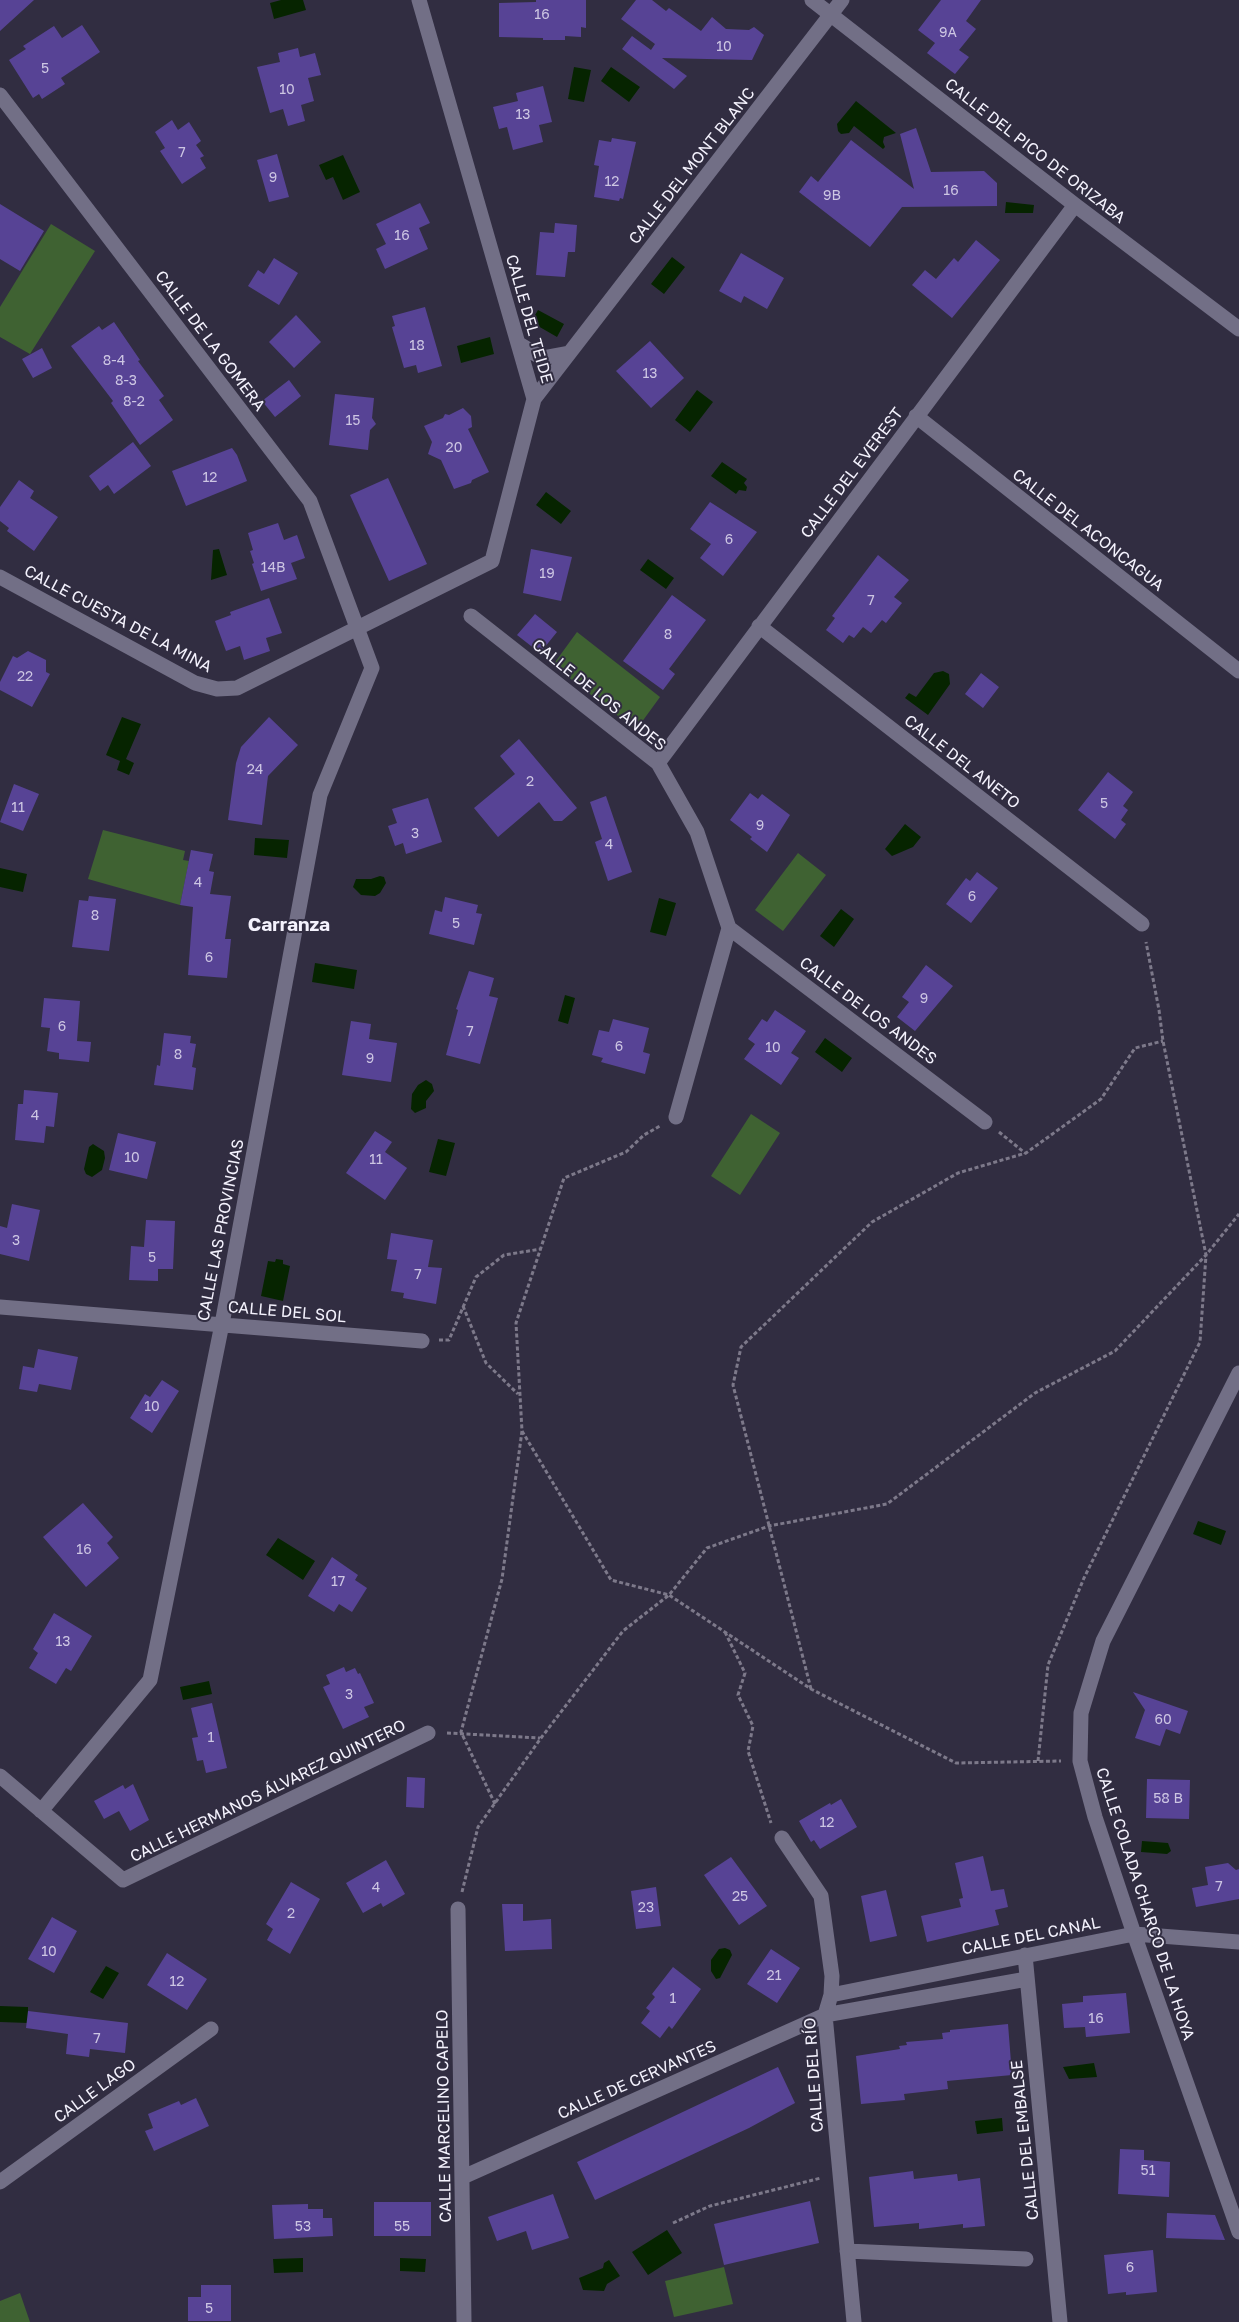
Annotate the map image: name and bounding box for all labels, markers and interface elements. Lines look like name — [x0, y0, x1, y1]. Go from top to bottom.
house number: 16 — [534, 7, 550, 23]
house number: 9A — [939, 25, 957, 41]
house number: 10 — [716, 39, 732, 55]
house number: 5 — [41, 61, 49, 77]
street label: CALLE DEL PICO DE ORIZABA — [941, 75, 1129, 227]
house number: 10 — [279, 82, 295, 98]
street label: CALLE DEL MONT BLANC — [625, 84, 759, 248]
house number: 13 — [516, 107, 530, 123]
house number: 7 — [178, 145, 186, 161]
house number: 9 — [269, 170, 277, 186]
house number: 12 — [605, 174, 619, 190]
house number: 16 — [943, 183, 959, 199]
house number: 9B — [823, 188, 841, 204]
house number: 16 — [394, 228, 410, 244]
street label: CALLE DEL TEIDE — [501, 252, 557, 386]
street label: CALLE DE LA GOMERA — [151, 267, 269, 415]
house number: 18 — [409, 338, 425, 354]
house number: 8-4 — [103, 353, 125, 369]
house number: 13 — [643, 366, 657, 382]
house number: 8-3 — [115, 373, 137, 389]
house number: 8-2 — [123, 394, 145, 410]
street label: CALLE DEL EVEREST — [797, 404, 907, 542]
house number: 15 — [346, 413, 360, 429]
house number: 20 — [446, 440, 462, 456]
street label: CALLE DEL ACONCAGUA — [1008, 465, 1168, 595]
house number: 12 — [203, 470, 217, 486]
house number: 6 — [725, 532, 733, 548]
house number: 14B — [261, 560, 285, 576]
street label: CALLE CUESTA DE LA MINA — [21, 561, 215, 677]
house number: 19 — [539, 566, 555, 582]
house number: 7 — [867, 593, 875, 609]
house number: 8 — [664, 627, 672, 643]
street label: CALLE DE LOS ANDES — [528, 635, 670, 755]
house number: 22 — [17, 669, 33, 685]
street label: CALLE DEL ANETO — [900, 711, 1024, 813]
house number: 24 — [247, 762, 263, 778]
house number: 2 — [526, 774, 534, 790]
house number: 5 — [1100, 796, 1108, 812]
house number: 11 — [11, 800, 25, 816]
house number: 9 — [756, 818, 764, 834]
house number: 3 — [411, 826, 419, 842]
house number: 4 — [605, 837, 613, 853]
house number: 4 — [194, 875, 202, 891]
house number: 6 — [968, 889, 976, 905]
house number: 8 — [91, 908, 99, 924]
district label: Carranza — [248, 914, 330, 936]
house number: 5 — [452, 916, 460, 932]
house number: 6 — [205, 950, 213, 966]
street label: CALLE DE LOS ANDES — [796, 953, 940, 1069]
house number: 9 — [920, 991, 928, 1007]
house number: 6 — [58, 1019, 66, 1035]
house number: 7 — [466, 1024, 474, 1040]
house number: 6 — [615, 1039, 623, 1055]
house number: 10 — [765, 1040, 781, 1056]
house number: 8 — [174, 1047, 182, 1063]
house number: 9 — [366, 1051, 374, 1067]
house number: 4 — [31, 1108, 39, 1124]
street label: CALLE LAS PROVINCIAS — [194, 1137, 248, 1323]
house number: 10 — [124, 1150, 140, 1166]
house number: 11 — [369, 1152, 383, 1168]
house number: 3 — [12, 1233, 20, 1249]
house number: 5 — [148, 1250, 156, 1266]
house number: 7 — [414, 1267, 422, 1283]
street label: CALLE DEL SOL — [227, 1297, 347, 1327]
house number: 10 — [144, 1399, 160, 1415]
house number: 16 — [76, 1542, 92, 1558]
house number: 17 — [331, 1574, 345, 1590]
house number: 13 — [56, 1634, 70, 1650]
house number: 3 — [345, 1687, 353, 1703]
house number: 60 — [1154, 1712, 1172, 1728]
street label: CALLE HERMANOS ÁLVAREZ QUINTERO — [127, 1716, 409, 1866]
house number: 1 — [208, 1730, 214, 1746]
street label: CALLE COLADA CHARCO DE LA HOYA — [1092, 1765, 1198, 2043]
house number: 58 B — [1153, 1791, 1183, 1807]
house number: 12 — [820, 1815, 834, 1831]
house number: 7 — [1215, 1879, 1223, 1895]
house number: 4 — [372, 1880, 380, 1896]
house number: 25 — [732, 1889, 748, 1905]
house number: 23 — [638, 1900, 654, 1916]
house number: 2 — [287, 1906, 295, 1922]
street label: CALLE DEL CANAL — [960, 1913, 1102, 1959]
house number: 10 — [41, 1944, 57, 1960]
house number: 21 — [767, 1968, 781, 1984]
house number: 12 — [170, 1974, 184, 1990]
house number: 1 — [670, 1991, 676, 2007]
street label: CALLE MARCELINO CAPELO — [433, 2009, 455, 2223]
house number: 16 — [1088, 2011, 1104, 2027]
street label: CALLE DEL RÍO — [800, 2017, 828, 2133]
house number: 7 — [93, 2031, 101, 2047]
street label: CALLE DE CERVANTES — [555, 2036, 719, 2124]
street label: CALLE LAGO — [50, 2055, 140, 2127]
street label: CALLE DEL EMBALSE — [1007, 2059, 1043, 2221]
house number: 51 — [1141, 2163, 1155, 2179]
house number: 53 — [295, 2219, 311, 2235]
house number: 55 — [394, 2219, 410, 2235]
house number: 6 — [1126, 2260, 1134, 2276]
house number: 5 — [205, 2301, 213, 2317]

